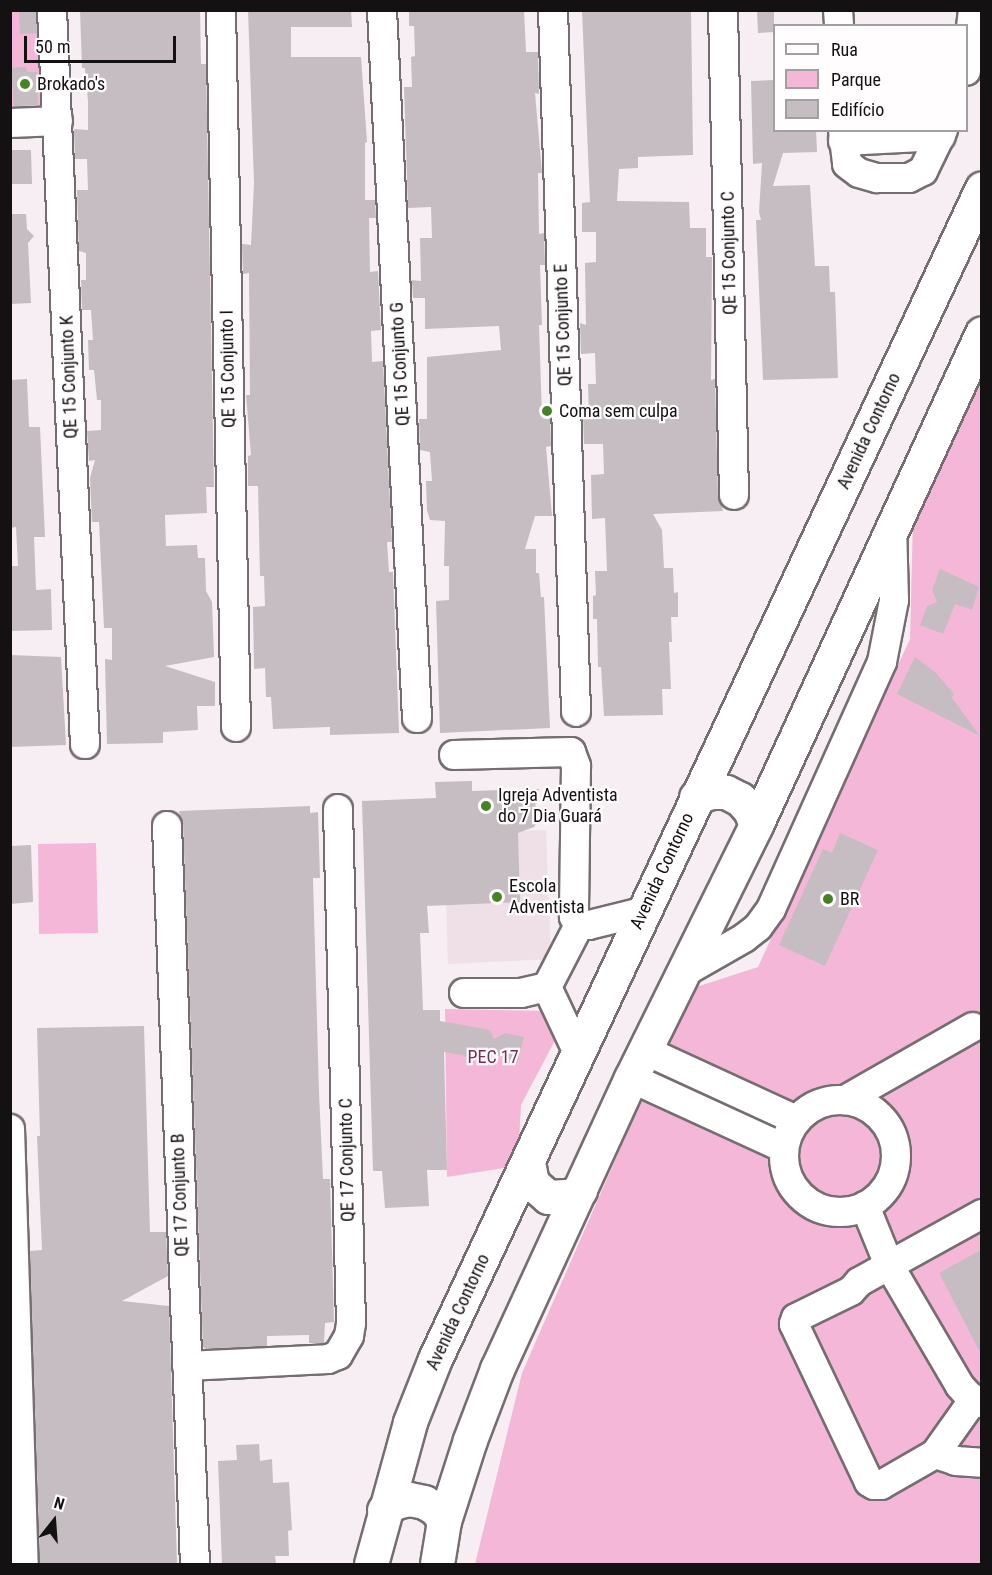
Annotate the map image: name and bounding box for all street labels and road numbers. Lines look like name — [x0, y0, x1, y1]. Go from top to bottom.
street label: QE 15 Conjunto C — [717, 191, 741, 315]
street label: QE 15 Conjunto E — [550, 263, 576, 387]
street label: QE 15 Conjunto G — [386, 301, 414, 427]
street label: QE 15 Conjunto I — [216, 310, 240, 428]
street label: QE 15 Conjunto K — [56, 315, 82, 439]
street label: Avenida Contorno — [833, 369, 905, 493]
street label: Avenida Contorno — [626, 809, 698, 933]
street label: QE 17 Conjunto C — [335, 1098, 359, 1222]
street label: QE 17 Conjunto B — [167, 1133, 193, 1257]
street label: Avenida Contorno — [422, 1250, 494, 1374]

